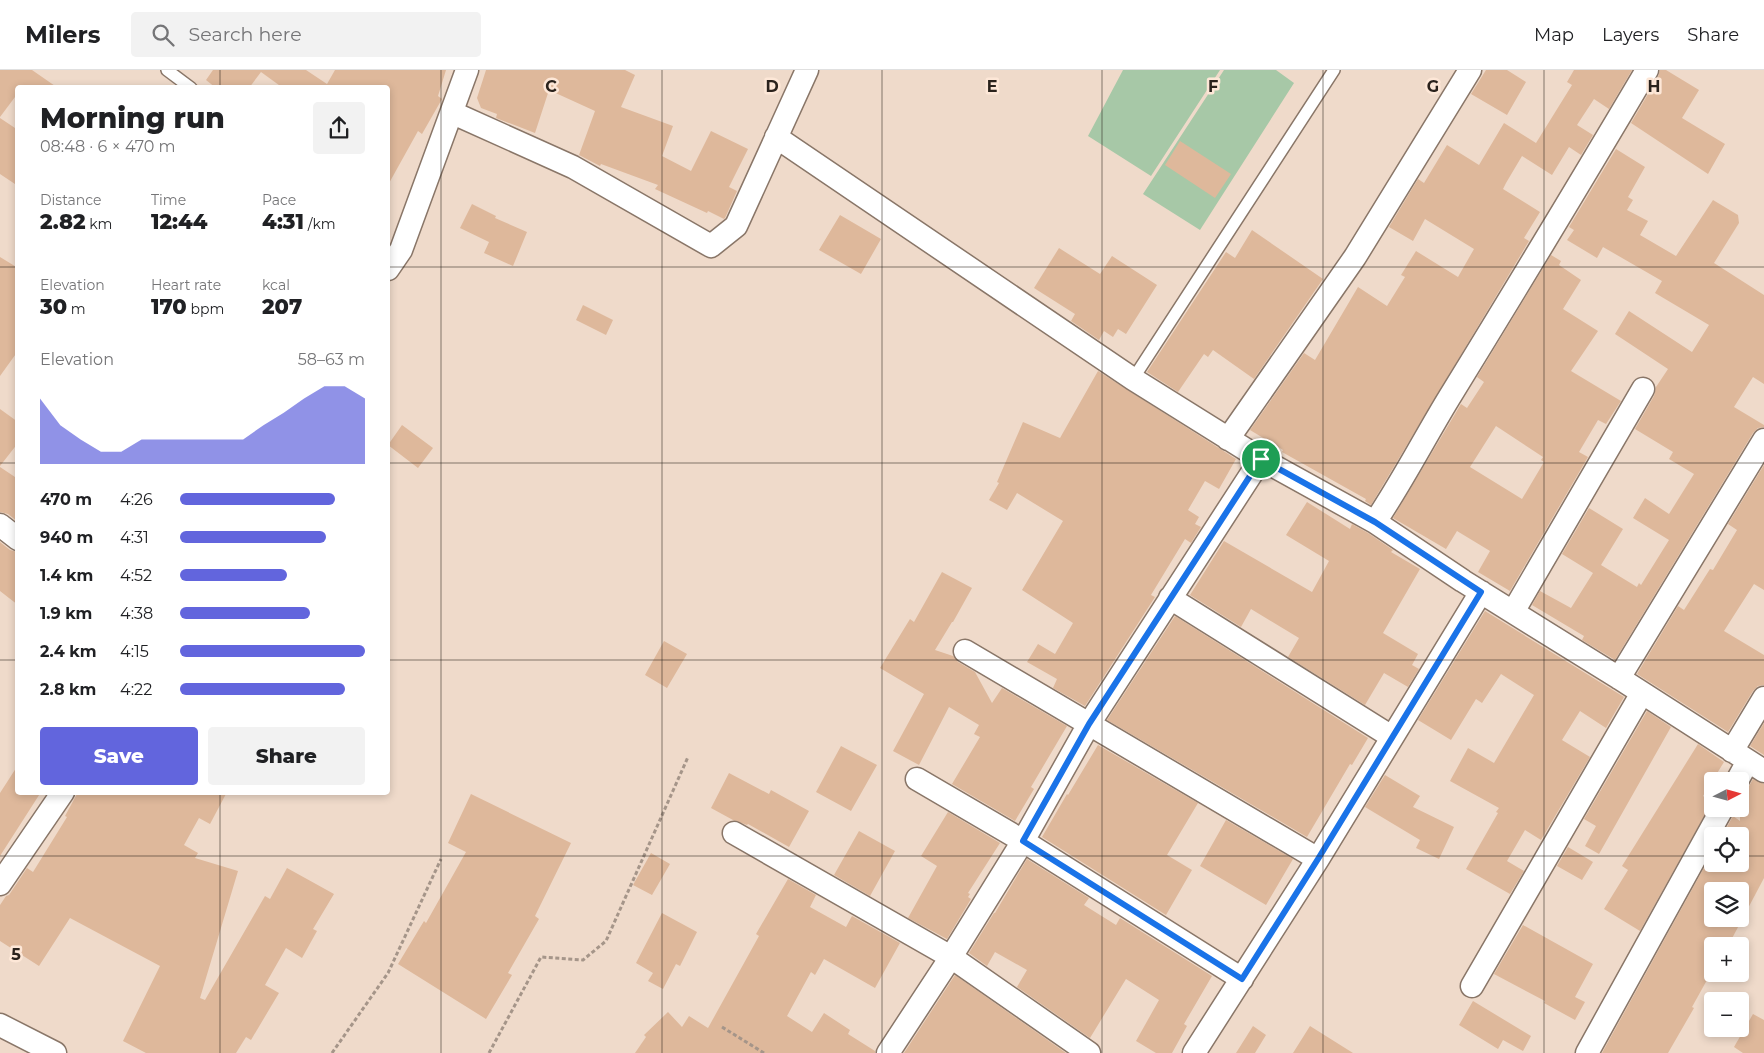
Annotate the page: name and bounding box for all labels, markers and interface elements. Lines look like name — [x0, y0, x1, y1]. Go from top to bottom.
search box — [131, 12, 481, 57]
text: Milers — [25, 20, 101, 49]
icon: search — [149, 21, 177, 49]
text: Search here — [189, 23, 302, 46]
text: Map — [1534, 24, 1574, 46]
text: Layers — [1602, 24, 1659, 46]
text: Share — [1687, 24, 1739, 46]
text: C — [545, 77, 557, 96]
text: D — [765, 77, 779, 96]
text: E — [987, 77, 997, 96]
text: F — [1208, 77, 1218, 96]
text: G — [1427, 77, 1439, 96]
text: H — [1648, 77, 1660, 96]
text: Morning run — [40, 101, 225, 135]
button: share — [313, 102, 365, 154]
text: 08:48 · 6 × 470 m — [40, 137, 176, 156]
text: Distance — [40, 191, 102, 209]
text: Time — [151, 191, 186, 209]
text: Pace — [262, 191, 296, 209]
text: 2.82 — [40, 209, 86, 234]
text: 12:44 — [151, 209, 207, 234]
text: 4:31 — [262, 209, 304, 234]
text: km — [86, 215, 112, 233]
text: /km — [304, 215, 336, 233]
text: Elevation — [40, 276, 105, 294]
text: Heart rate — [151, 276, 221, 294]
text: kcal — [262, 276, 290, 294]
text: 30 — [40, 294, 67, 319]
text: 170 — [151, 294, 187, 319]
text: 207 — [262, 294, 302, 319]
text: m — [67, 300, 86, 318]
text: bpm — [187, 300, 224, 318]
text: Elevation — [40, 350, 114, 369]
text: 58–63 m — [298, 350, 365, 369]
pin — [1240, 438, 1282, 480]
icon: arrive — [1247, 445, 1275, 473]
text: 470 m — [40, 490, 92, 509]
text: 4:26 — [120, 490, 153, 509]
text: 940 m — [40, 528, 93, 547]
text: 4:31 — [120, 528, 149, 547]
text: 1.4 km — [40, 566, 93, 585]
text: 4:52 — [120, 566, 152, 585]
text: 1.9 km — [40, 604, 92, 623]
text: 4:38 — [120, 604, 153, 623]
text: 2.4 km — [40, 642, 97, 661]
text: 4:15 — [120, 642, 149, 661]
text: 2.8 km — [40, 680, 96, 699]
text: 4:22 — [120, 680, 152, 699]
button: Save — [40, 727, 198, 785]
button: Share — [208, 727, 365, 785]
north arrow — [1704, 772, 1749, 818]
map controls — [1704, 772, 1749, 1037]
button: locate — [1704, 827, 1749, 872]
button: layers — [1704, 882, 1749, 927]
button: + — [1704, 937, 1749, 982]
text: 5 — [11, 945, 21, 964]
button: − — [1704, 992, 1749, 1037]

